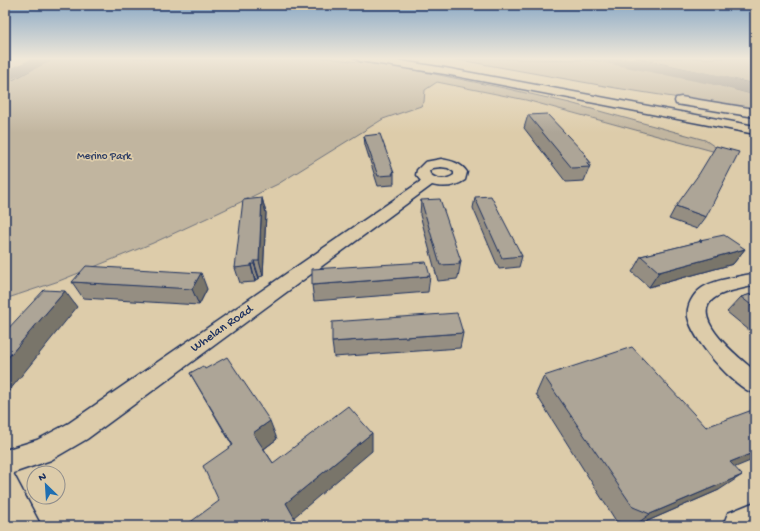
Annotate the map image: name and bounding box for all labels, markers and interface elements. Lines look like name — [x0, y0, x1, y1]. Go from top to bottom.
park label: Merino Park — [77, 151, 132, 163]
street label: Whelan Road — [188, 301, 257, 356]
north arrow — [26, 465, 66, 505]
text: N — [37, 471, 48, 485]

